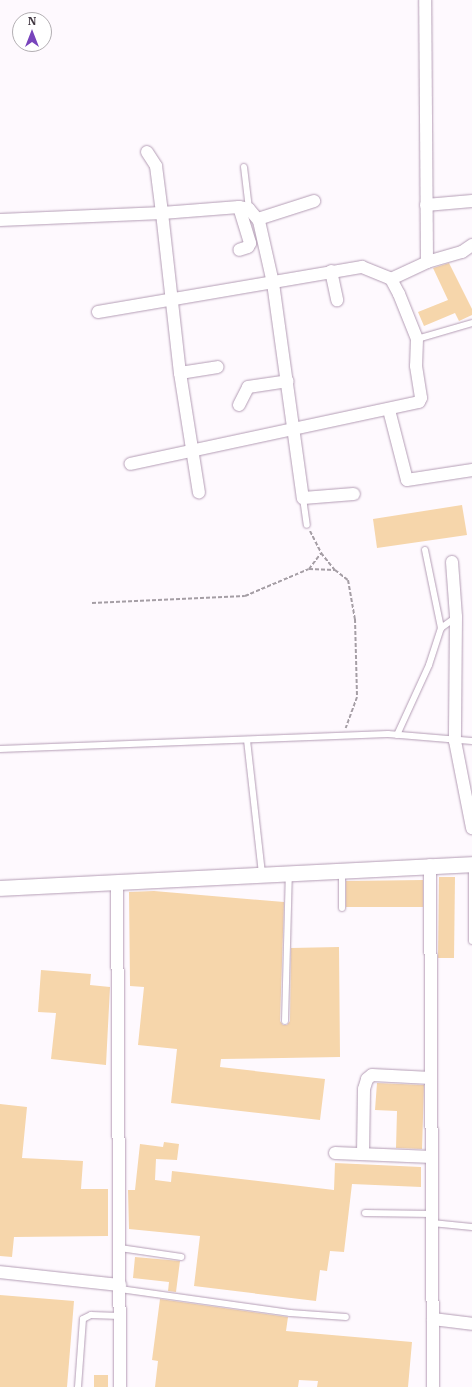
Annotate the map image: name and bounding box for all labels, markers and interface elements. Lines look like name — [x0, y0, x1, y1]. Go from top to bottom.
north arrow — [12, 12, 52, 52]
text: N — [28, 14, 36, 28]

